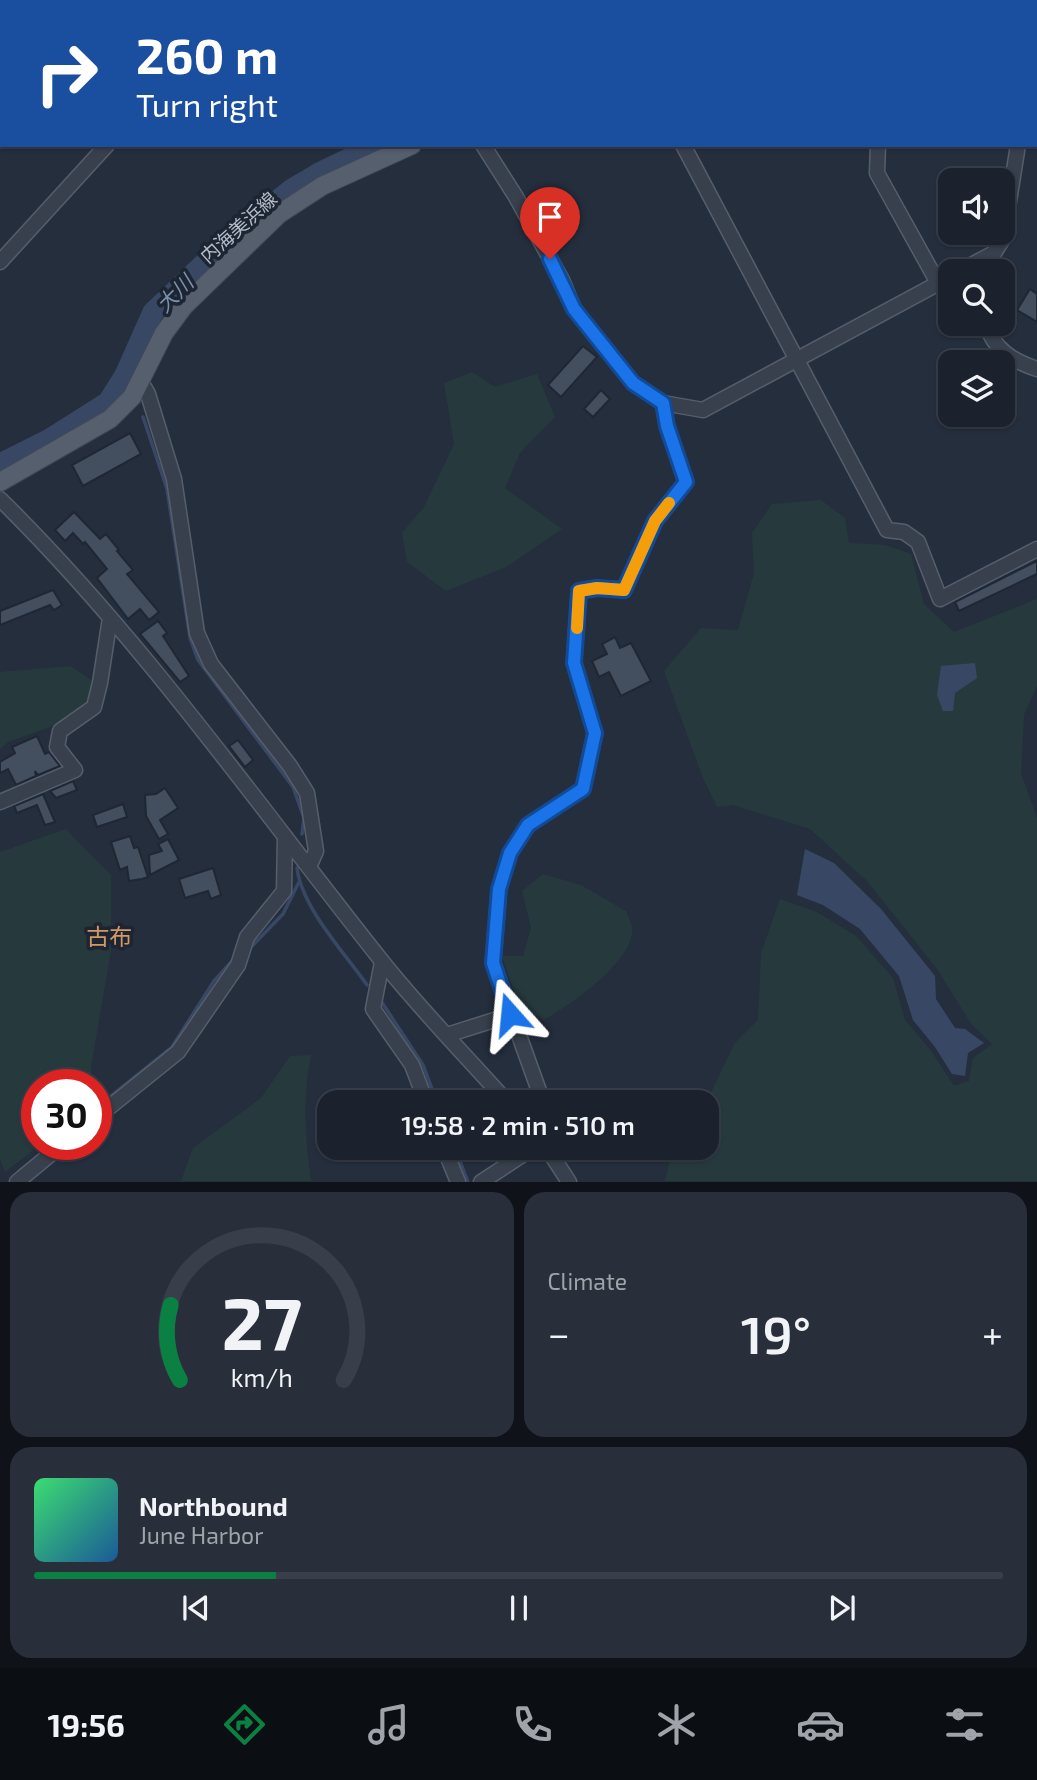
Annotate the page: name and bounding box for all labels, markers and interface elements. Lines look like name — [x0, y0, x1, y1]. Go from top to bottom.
text: 260 m — [136, 25, 278, 84]
icon: right — [21, 28, 112, 119]
text: Turn right — [136, 85, 278, 123]
map controls — [938, 168, 1015, 427]
button: sound — [938, 168, 1015, 245]
street label: 内海美浜線 — [195, 187, 281, 267]
pin — [520, 187, 580, 259]
icon: arrive — [531, 198, 569, 236]
button: search — [938, 259, 1015, 336]
water label: 大川 — [150, 268, 199, 317]
button: layers — [938, 350, 1015, 427]
district label: 古布 — [86, 922, 132, 950]
position arrow — [473, 977, 547, 1051]
speed limit sign: 30 — [21, 1069, 112, 1160]
text: 19:58 · 2 min · 510 m — [401, 1109, 635, 1140]
text: Climate — [548, 1267, 627, 1295]
text: 27 — [221, 1278, 302, 1366]
text: 19° — [741, 1302, 811, 1364]
text: − — [548, 1310, 570, 1356]
text: + — [982, 1310, 1003, 1356]
text: km/h — [231, 1362, 293, 1392]
text: Northbound — [139, 1490, 288, 1521]
text: June Harbor — [139, 1521, 263, 1549]
icon: previous — [177, 1589, 215, 1627]
icon: pause — [500, 1589, 538, 1627]
icon: next — [823, 1589, 861, 1627]
icon: directions — [220, 1700, 269, 1749]
icon: music — [364, 1700, 413, 1749]
icon: phone — [508, 1700, 557, 1749]
icon: climate — [652, 1700, 701, 1749]
icon: car — [796, 1700, 845, 1749]
icon: filters — [940, 1700, 989, 1749]
text: 19:56 — [48, 1705, 125, 1743]

